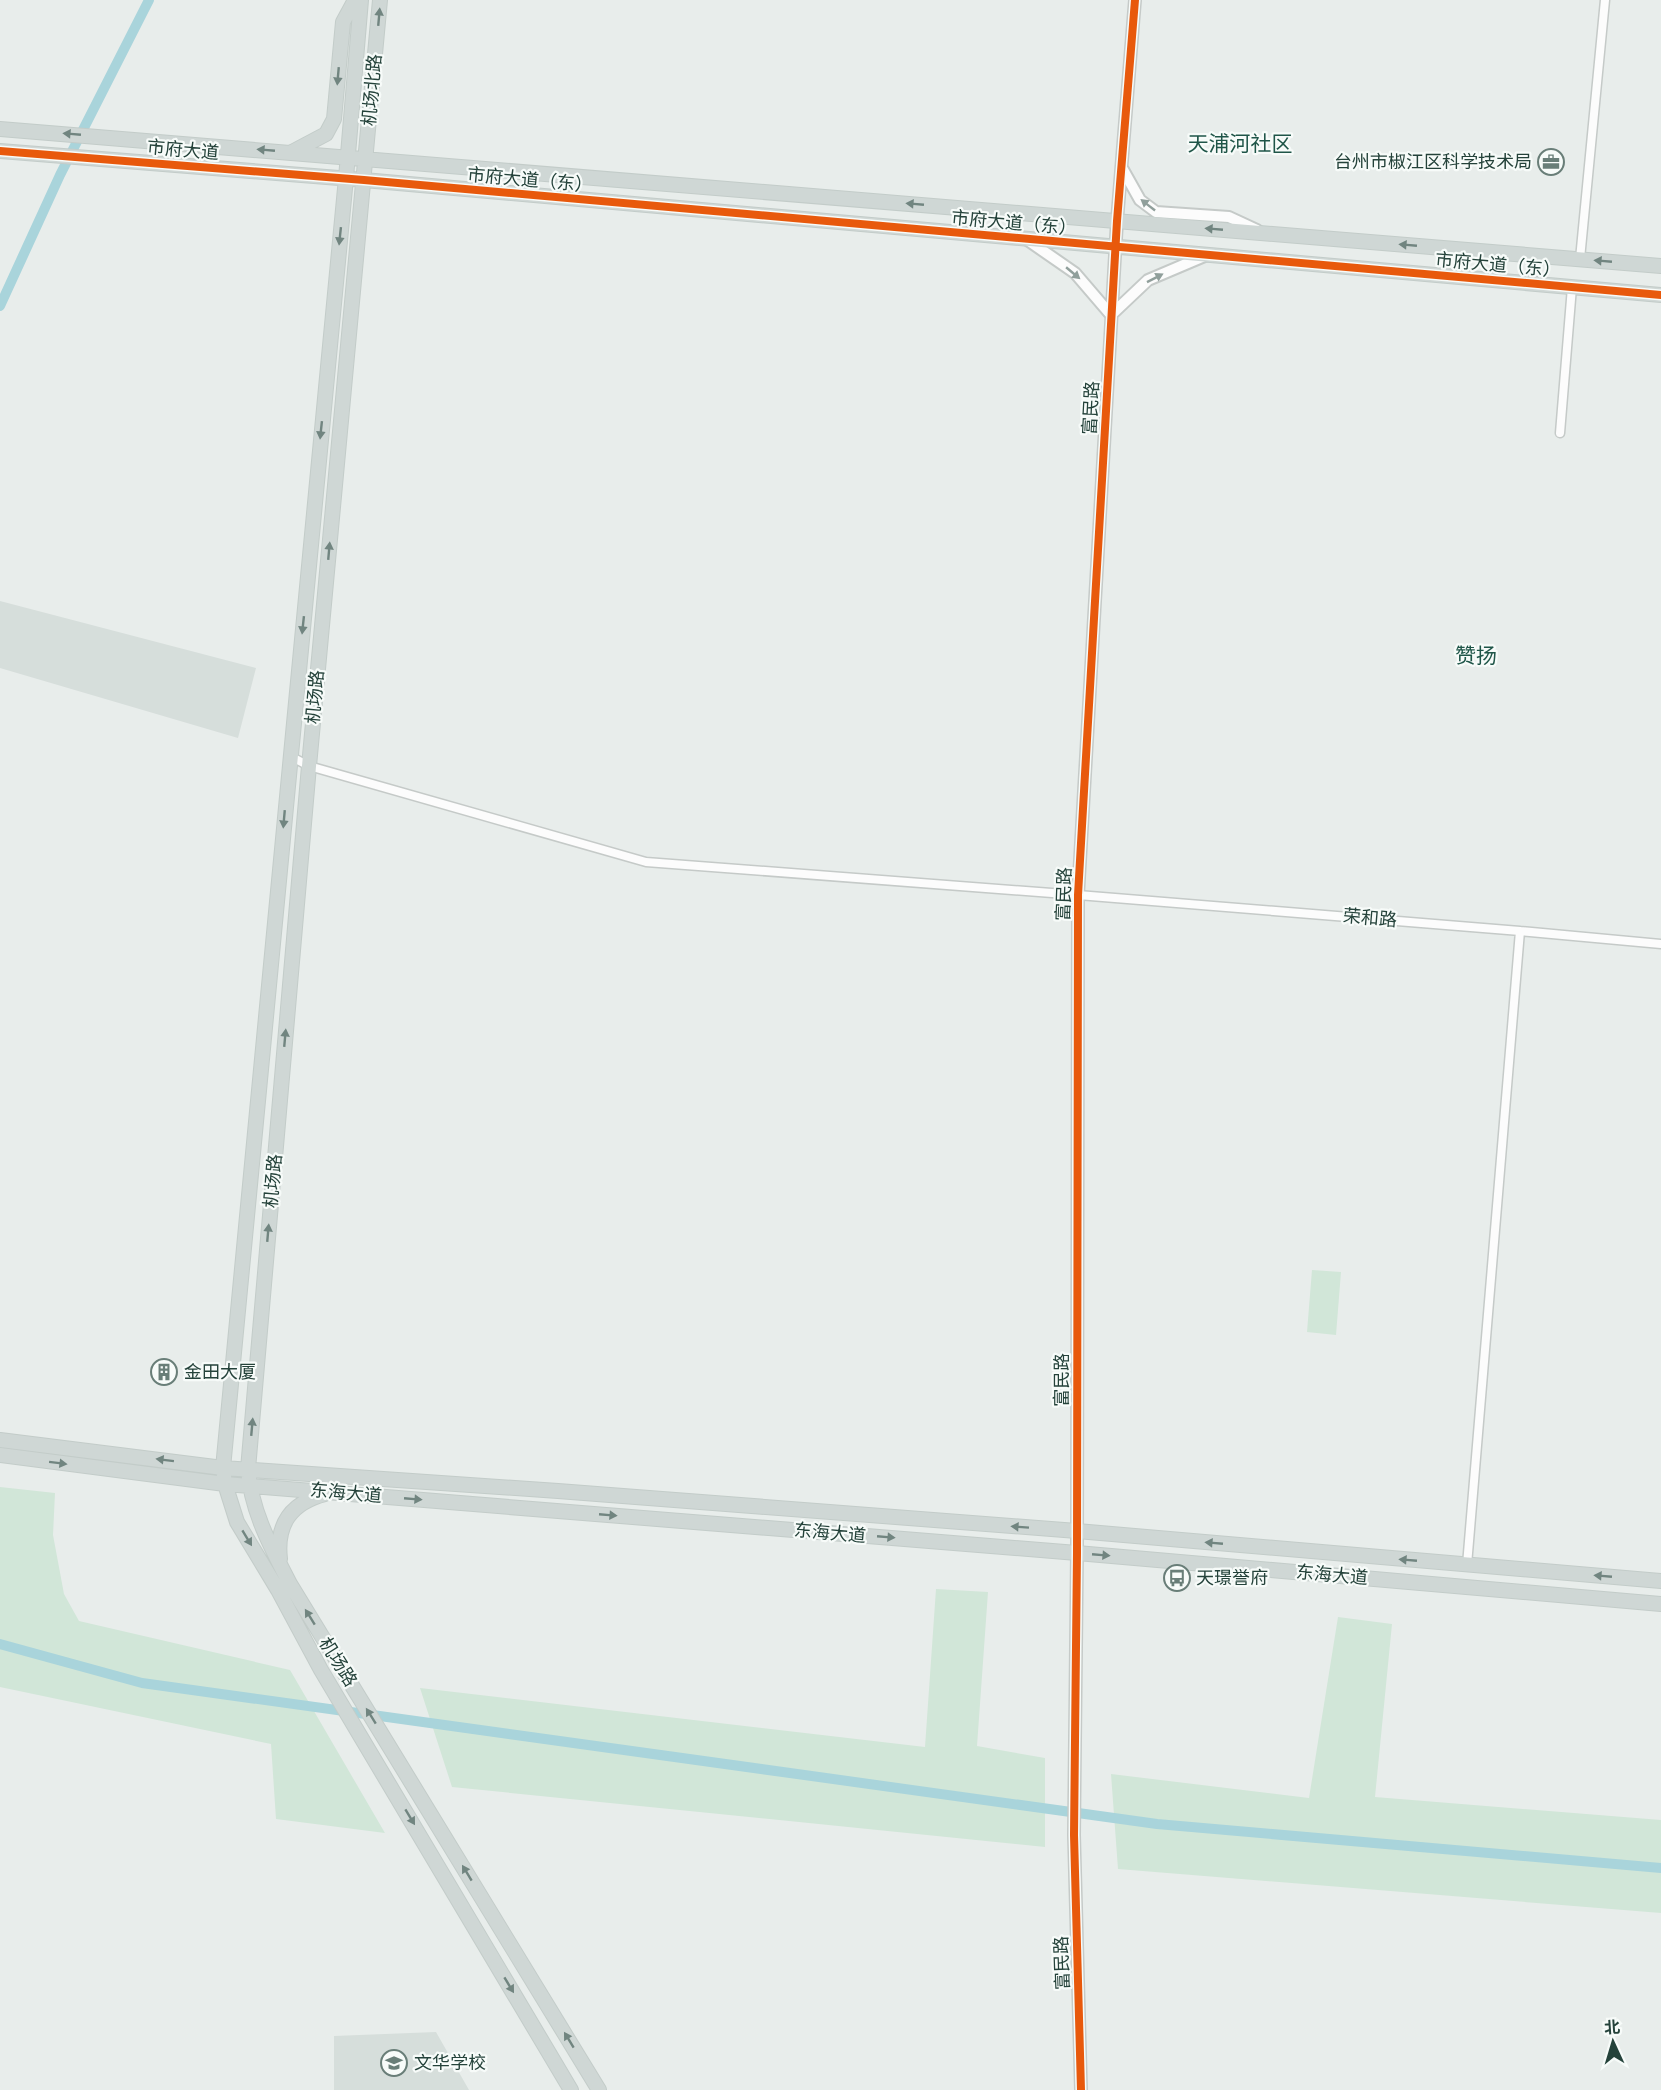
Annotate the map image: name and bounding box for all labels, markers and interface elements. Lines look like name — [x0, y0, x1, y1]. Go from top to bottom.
one-way arrow — [374, 7, 384, 26]
street label: 机场北路 — [358, 53, 386, 127]
one-way arrow — [333, 67, 343, 86]
one-way arrow — [62, 129, 81, 139]
district label: 天浦河社区 — [1188, 131, 1293, 157]
street label: 市府大道 — [146, 136, 220, 164]
one-way arrow — [256, 146, 275, 155]
office icon: 台州市椒江区科学技术局 — [1536, 147, 1566, 177]
place label: 台州市椒江区科学技术局 — [1334, 151, 1532, 173]
street label: 市府大道（东） — [466, 164, 594, 196]
one-way arrow — [905, 199, 924, 209]
one-way arrow — [1140, 200, 1155, 212]
street label: 市府大道（东） — [950, 207, 1078, 239]
one-way arrow — [1204, 224, 1223, 234]
one-way arrow — [335, 227, 345, 246]
one-way arrow — [1399, 240, 1418, 250]
street label: 市府大道（东） — [1434, 249, 1562, 281]
one-way arrow — [1593, 256, 1612, 266]
one-way arrow — [1065, 266, 1081, 279]
one-way arrow — [1147, 273, 1164, 283]
street label: 富民路 — [1079, 380, 1103, 436]
one-way arrow — [316, 421, 326, 440]
one-way arrow — [324, 542, 334, 561]
one-way arrow — [298, 615, 307, 634]
district label: 赞扬 — [1455, 643, 1497, 669]
street label: 机场路 — [302, 669, 328, 725]
one-way arrow — [279, 809, 289, 828]
street label: 富民路 — [1052, 867, 1076, 921]
street label: 荣和路 — [1342, 905, 1398, 931]
one-way arrow — [280, 1029, 290, 1048]
street label: 机场路 — [260, 1153, 286, 1209]
one-way arrow — [263, 1223, 273, 1242]
street label: 富民路 — [1051, 1353, 1073, 1407]
building icon: 金田大厦 — [149, 1357, 179, 1387]
place label: 金田大厦 — [184, 1361, 256, 1383]
one-way arrow — [247, 1417, 256, 1436]
one-way arrow — [155, 1456, 174, 1465]
one-way arrow — [49, 1458, 68, 1468]
street label: 东海大道 — [309, 1479, 383, 1507]
one-way arrow — [404, 1494, 423, 1504]
one-way arrow — [598, 1510, 617, 1519]
street label: 东海大道 — [793, 1519, 867, 1547]
one-way arrow — [1010, 1522, 1029, 1532]
one-way arrow — [242, 1530, 252, 1547]
one-way arrow — [876, 1532, 895, 1542]
one-way arrow — [1205, 1538, 1224, 1548]
one-way arrow — [1092, 1550, 1111, 1560]
one-way arrow — [1399, 1555, 1418, 1565]
street label: 东海大道 — [1295, 1561, 1369, 1589]
bus stop icon: 天璟誉府 — [1162, 1563, 1192, 1593]
place label: 天璟誉府 — [1196, 1567, 1268, 1589]
one-way arrow — [1593, 1571, 1612, 1581]
one-way arrow — [305, 1609, 316, 1625]
street label: 机场路 — [314, 1633, 362, 1691]
one-way arrow — [366, 1708, 377, 1724]
one-way arrow — [404, 1809, 415, 1825]
one-way arrow — [462, 1865, 473, 1881]
street label: 富民路 — [1050, 1936, 1074, 1990]
one-way arrow — [504, 1977, 514, 1994]
north arrow — [1583, 2012, 1643, 2072]
text: 北 — [1603, 2017, 1621, 2038]
one-way arrow — [563, 2032, 574, 2048]
school or university icon: 文华学校 — [379, 2048, 409, 2078]
place label: 文华学校 — [414, 2052, 486, 2074]

